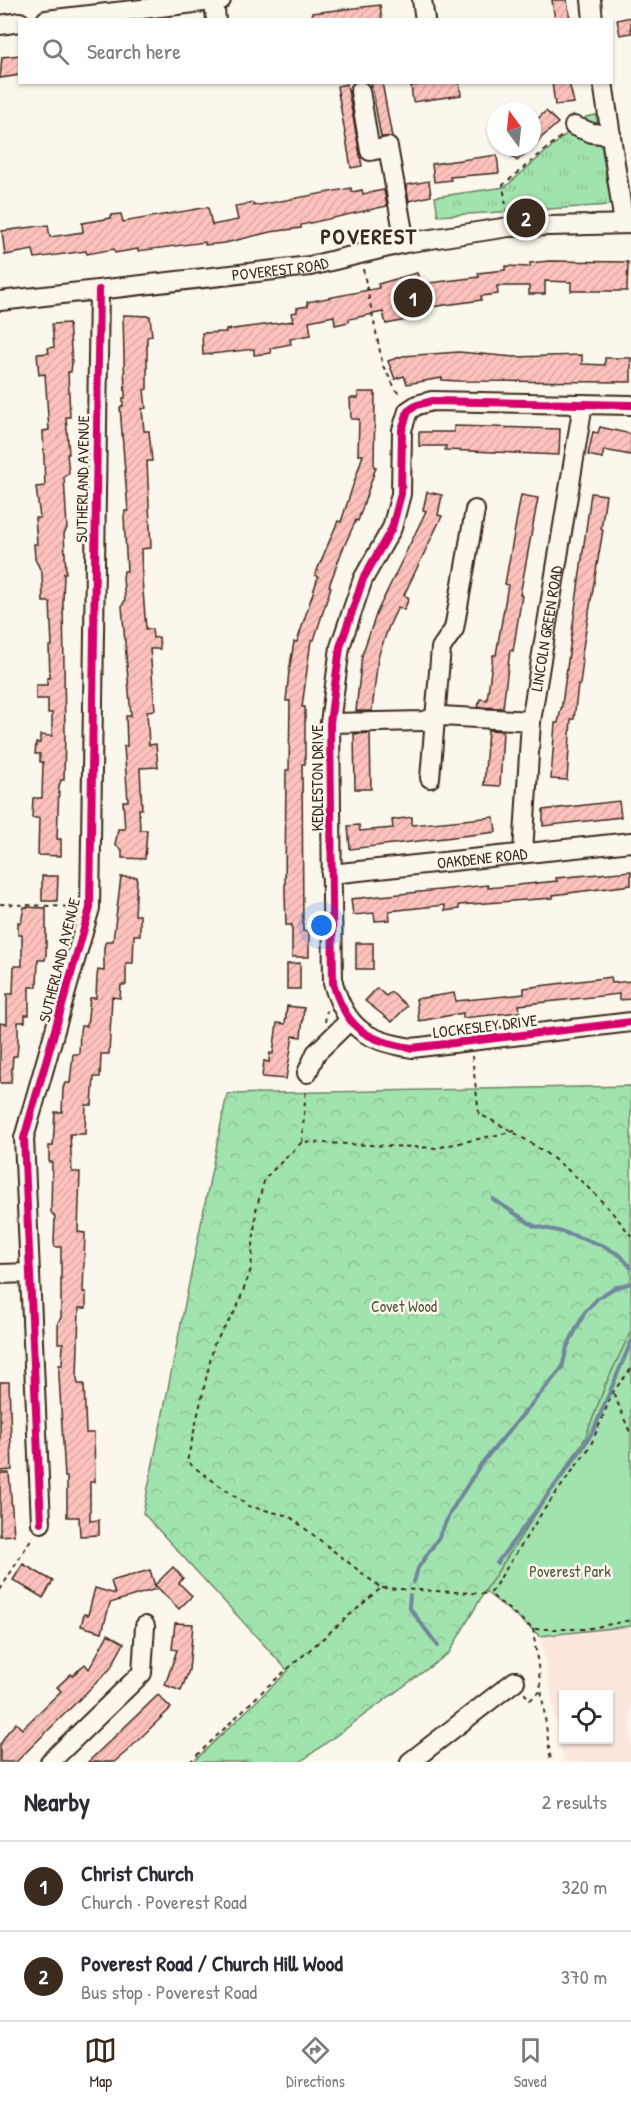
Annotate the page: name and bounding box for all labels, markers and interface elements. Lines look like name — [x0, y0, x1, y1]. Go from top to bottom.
search box — [18, 18, 613, 84]
icon: search — [39, 35, 72, 68]
text: Search here — [87, 36, 181, 66]
north arrow — [487, 102, 541, 156]
pin: 2 — [506, 196, 546, 240]
district label: POVEREST — [320, 221, 418, 251]
street label: POVEREST ROAD — [231, 251, 331, 286]
pin: 1 — [394, 276, 432, 320]
street label: SUTHERLAND AVENUE — [70, 415, 94, 543]
street label: LINCOLN GREEN ROAD — [525, 564, 567, 693]
street label: KEDLESTON DRIVE — [306, 725, 328, 831]
street label: OAKDENE ROAD — [436, 842, 529, 874]
street label: SUTHERLAND AVENUE — [33, 896, 85, 1024]
your location — [307, 911, 336, 940]
street label: LOCKESLEY DRIVE — [432, 1009, 538, 1043]
park label: Covet Wood — [371, 1295, 437, 1317]
park label: Poverest Park — [529, 1560, 611, 1582]
map controls — [559, 1690, 613, 1744]
button: locate — [559, 1690, 613, 1744]
text: Nearby — [24, 1784, 90, 1819]
text: 2 results — [542, 1788, 607, 1815]
text: Christ Church — [81, 1858, 193, 1888]
text: 1 — [40, 1873, 47, 1900]
text: 320 m — [562, 1873, 607, 1900]
text: Church · Poverest Road — [81, 1888, 247, 1915]
text: Poverest Road / Church Hill Wood — [81, 1948, 343, 1978]
text: 2 — [39, 1963, 48, 1990]
text: 370 m — [561, 1963, 607, 1990]
text: Bus stop · Poverest Road — [81, 1978, 257, 2005]
tab: Map — [84, 2034, 117, 2092]
tab: Directions — [286, 2034, 345, 2092]
tab: Saved — [514, 2034, 547, 2092]

